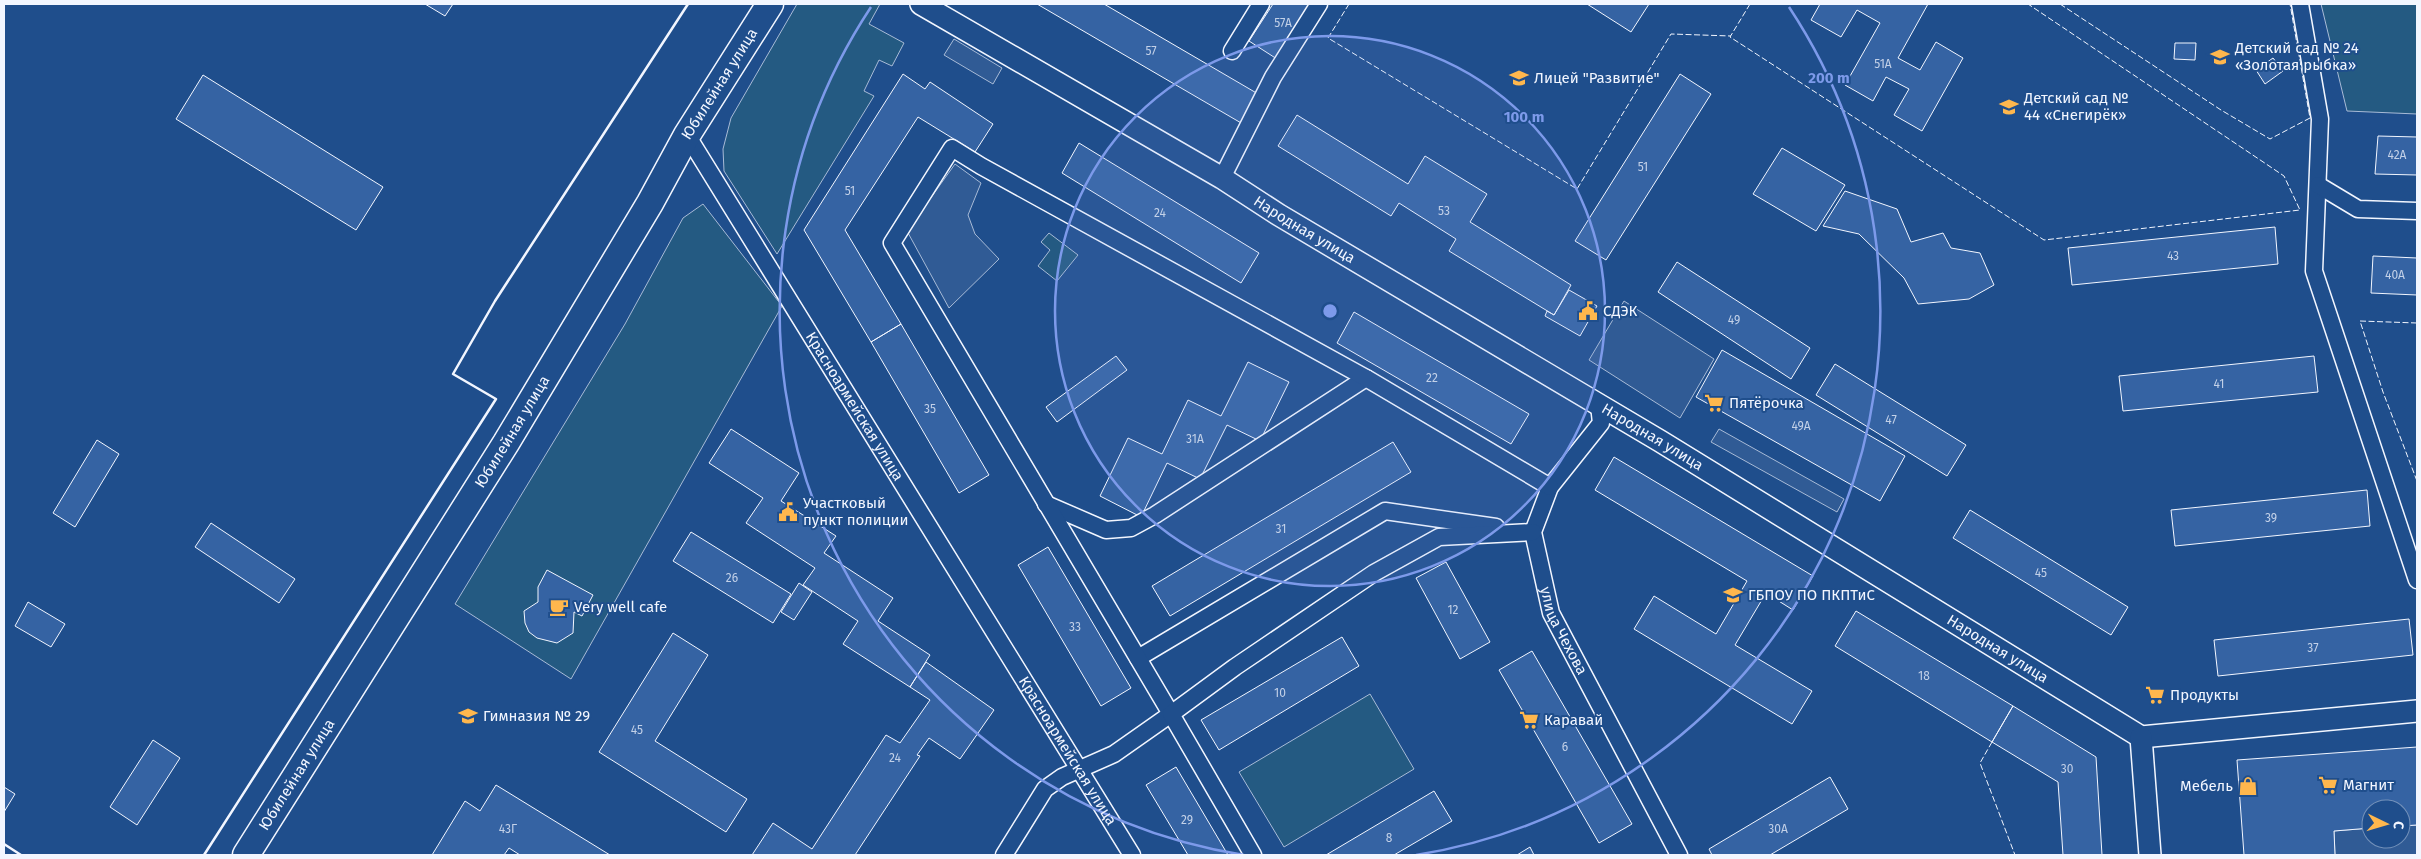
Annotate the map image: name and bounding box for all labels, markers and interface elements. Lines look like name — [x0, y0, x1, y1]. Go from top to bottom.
house number: 57А — [1274, 16, 1292, 30]
street label: Юбилейная улица — [677, 25, 761, 143]
place label: Детский сад № 24 «Золотая рыбка» — [2234, 39, 2359, 74]
house number: 57 — [1145, 44, 1157, 58]
school or university icon: Детский сад № 24 «Золотая рыбка» — [2209, 46, 2231, 68]
house number: 51А — [1874, 57, 1892, 71]
school or university icon: Лицей "Развитие" — [1508, 67, 1530, 89]
place label: Лицей "Развитие" — [1534, 69, 1659, 87]
text: 200 m — [1808, 69, 1850, 87]
place label: Детский сад № 44 «Снегирёк» — [2023, 89, 2129, 124]
school or university icon: Детский сад № 44 «Снегирёк» — [1998, 96, 2020, 118]
text: 100 m — [1504, 108, 1544, 126]
house number: 42А — [2388, 148, 2407, 162]
house number: 51 — [1638, 160, 1648, 174]
house number: 51 — [845, 184, 855, 198]
street label: Народная улица — [1250, 192, 1359, 267]
house number: 53 — [1438, 204, 1450, 218]
house number: 24 — [1154, 206, 1167, 220]
house number: 43 — [2167, 249, 2179, 263]
house number: 40А — [2385, 268, 2405, 282]
public building icon: СДЭК — [1577, 300, 1599, 322]
centre of rings — [1321, 302, 1339, 320]
place label: СДЭК — [1603, 302, 1638, 320]
house number: 49 — [1728, 313, 1740, 327]
street label: Красноармейская улица — [802, 329, 908, 484]
house number: 22 — [1426, 371, 1438, 385]
street label: Юбилейная улица — [471, 372, 553, 491]
house number: 41 — [2214, 377, 2224, 391]
supermarket icon: Пятёрочка — [1703, 392, 1725, 414]
place label: Пятёрочка — [1729, 394, 1804, 412]
street label: Народная улица — [1598, 399, 1707, 474]
house number: 35 — [924, 402, 936, 416]
house number: 47 — [1885, 413, 1897, 427]
house number: 49А — [1791, 419, 1811, 433]
house number: 31А — [1186, 432, 1204, 446]
place label: Участковый пункт полиции — [803, 494, 909, 529]
public building icon: Участковый пункт полиции — [777, 501, 799, 523]
house number: 39 — [2265, 511, 2277, 525]
house number: 31 — [1276, 522, 1286, 536]
house number: 45 — [2035, 566, 2047, 580]
house number: 26 — [726, 571, 738, 585]
school or university icon: ГБПОУ ПО ПКПТиС — [1722, 584, 1744, 606]
street label: улица Чехова — [1536, 585, 1591, 678]
place label: ГБПОУ ПО ПКПТиС — [1748, 586, 1876, 604]
cafe icon: Very well cafe — [548, 596, 570, 618]
place label: Very well cafe — [574, 598, 667, 616]
house number: 12 — [1447, 603, 1459, 617]
street label: Народная улица — [1944, 611, 2051, 687]
house number: 33 — [1069, 620, 1081, 634]
house number: 37 — [2307, 641, 2319, 655]
house number: 18 — [1918, 669, 1930, 683]
street label: Красноармейская улица — [1015, 673, 1120, 829]
supermarket icon: Продукты — [2144, 684, 2166, 706]
house number: 10 — [1274, 686, 1286, 700]
place label: Продукты — [2170, 686, 2239, 704]
school or university icon: Гимназия № 29 — [457, 705, 479, 727]
place label: Гимназия № 29 — [483, 707, 590, 725]
supermarket icon: Каравай — [1518, 709, 1540, 731]
place label: Каравай — [1544, 711, 1603, 729]
street label: Юбилейная улица — [255, 716, 339, 834]
house number: 45 — [631, 723, 643, 737]
house number: 6 — [1562, 740, 1568, 754]
house number: 24 — [889, 751, 902, 765]
house number: 30 — [2061, 762, 2074, 776]
supermarket icon: Магнит — [2317, 774, 2339, 796]
shop icon: Мебель — [2237, 775, 2259, 797]
place label: Магнит — [2343, 776, 2394, 794]
place label: Мебель — [2180, 777, 2233, 795]
north arrow — [2361, 799, 2411, 849]
house number: 29 — [1181, 813, 1193, 827]
text: С — [2390, 820, 2407, 830]
house number: 43Г — [499, 822, 517, 836]
house number: 30А — [1768, 822, 1788, 836]
house number: 8 — [1386, 831, 1393, 845]

